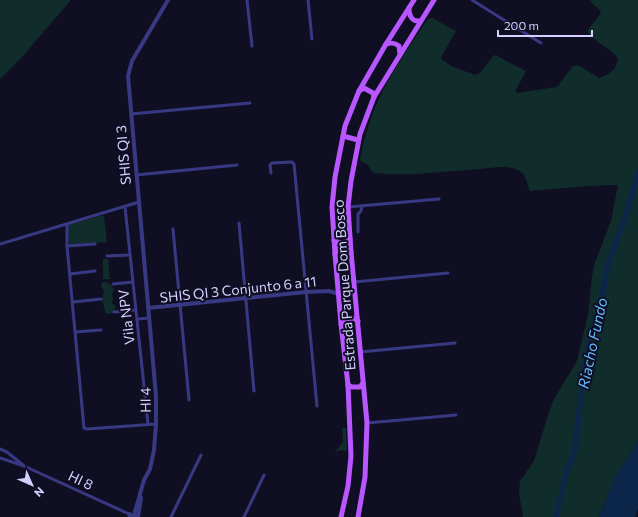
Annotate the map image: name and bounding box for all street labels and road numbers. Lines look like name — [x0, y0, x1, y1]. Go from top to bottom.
street label: SHIS QI 3 — [112, 125, 134, 185]
street label: Estrada Parque Dom Bosco — [330, 199, 358, 371]
street label: SHIS QI 3 Conjunto 6 a 11 — [159, 272, 317, 306]
street label: Vila NPV — [114, 288, 138, 346]
street label: HI 4 — [136, 387, 154, 413]
street label: HI 8 — [66, 467, 96, 493]

